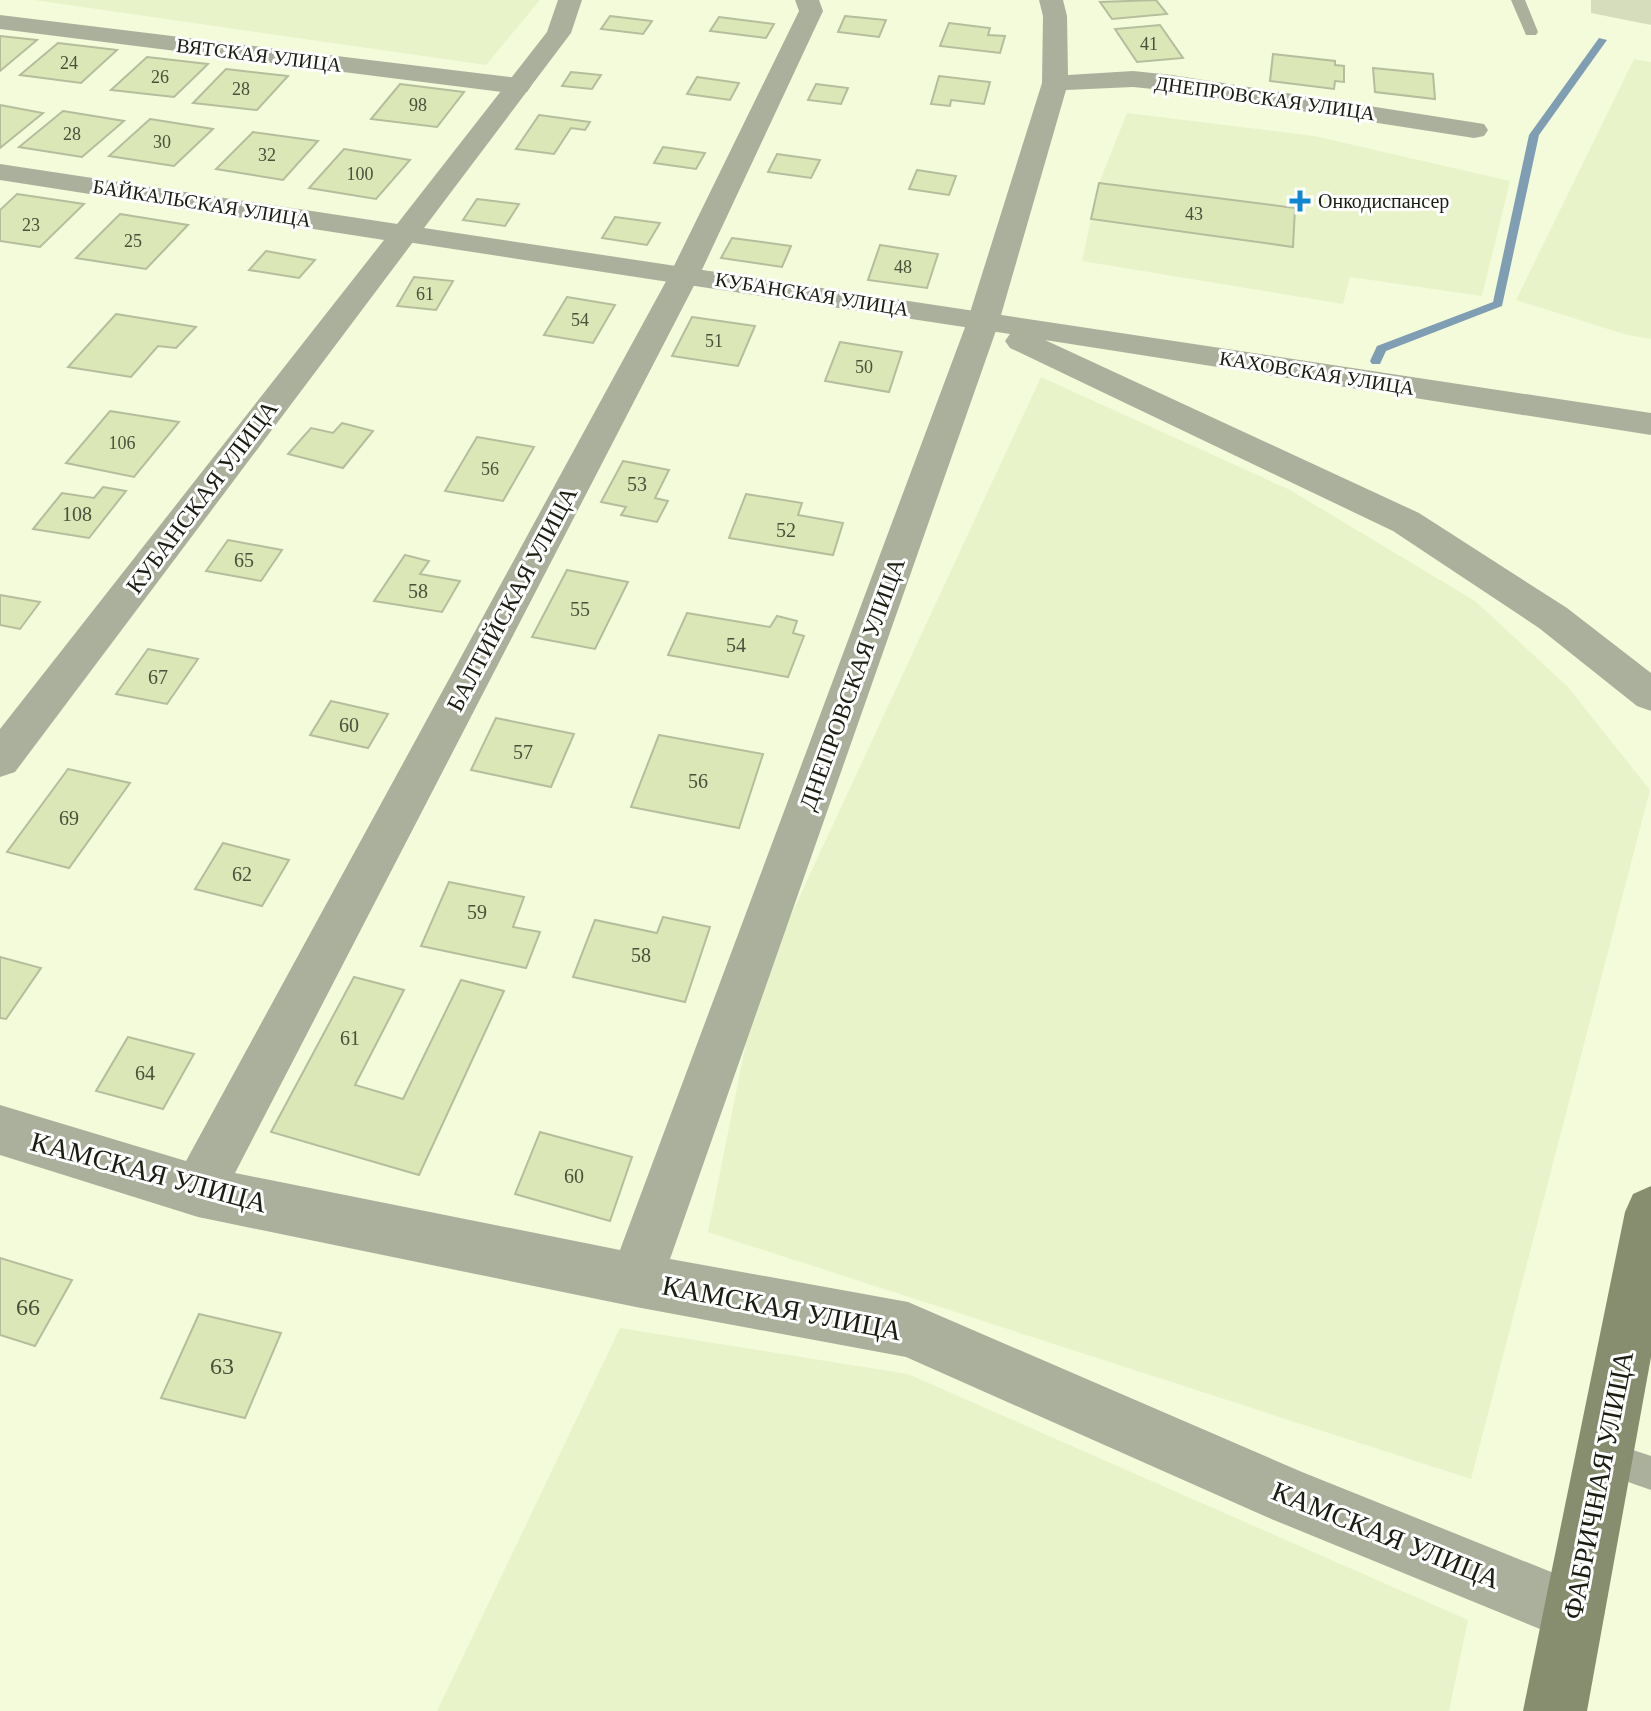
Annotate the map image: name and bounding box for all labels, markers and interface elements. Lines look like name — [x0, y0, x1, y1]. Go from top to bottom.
street label: ВЯТСКАЯ УЛИЦА — [175, 34, 343, 77]
house number: 41 — [1140, 34, 1158, 54]
house number: 24 — [60, 53, 78, 73]
house number: 26 — [151, 67, 169, 87]
street label: ДНЕПРОВСКАЯ УЛИЦА — [1153, 72, 1377, 125]
house number: 28 — [232, 79, 250, 99]
house number: 98 — [409, 95, 427, 115]
house number: 28 — [63, 124, 81, 144]
house number: 30 — [153, 132, 171, 152]
house number: 32 — [258, 145, 276, 165]
house number: 100 — [347, 164, 374, 184]
street label: БАЙКАЛЬСКАЯ УЛИЦА — [91, 175, 313, 232]
marker: Онкодиспансер — [1289, 190, 1311, 212]
place label: Онкодиспансер — [1318, 190, 1449, 213]
house number: 43 — [1185, 204, 1203, 224]
house number: 23 — [22, 215, 40, 235]
house number: 25 — [124, 231, 142, 251]
house number: 48 — [894, 257, 912, 277]
street label: КУБАНСКАЯ УЛИЦА — [714, 268, 911, 321]
house number: 61 — [416, 284, 434, 304]
house number: 54 — [571, 310, 589, 330]
house number: 51 — [705, 331, 723, 351]
street label: КАХОВСКАЯ УЛИЦА — [1218, 347, 1417, 400]
house number: 50 — [855, 357, 873, 377]
street label: КУБАНСКАЯ УЛИЦА — [121, 395, 283, 598]
house number: 106 — [109, 433, 136, 453]
house number: 56 — [481, 459, 499, 479]
house number: 53 — [627, 473, 647, 495]
street label: БАЛТИЙСКАЯ УЛИЦА — [442, 482, 583, 716]
house number: 108 — [62, 503, 92, 525]
house number: 52 — [776, 519, 796, 541]
house number: 65 — [234, 549, 254, 571]
street label: ДНЕПРОВСКАЯ УЛИЦА — [794, 554, 910, 814]
house number: 58 — [408, 580, 428, 602]
house number: 55 — [570, 598, 590, 620]
house number: 54 — [726, 634, 746, 656]
house number: 67 — [148, 666, 168, 688]
house number: 60 — [339, 714, 359, 736]
house number: 57 — [513, 741, 533, 763]
house number: 56 — [688, 770, 708, 792]
house number: 69 — [59, 807, 79, 829]
house number: 62 — [232, 863, 252, 885]
house number: 59 — [467, 901, 487, 923]
house number: 58 — [631, 944, 651, 966]
house number: 61 — [340, 1027, 360, 1049]
house number: 64 — [135, 1062, 155, 1084]
street label: КАМСКАЯ УЛИЦА — [27, 1126, 271, 1219]
house number: 60 — [564, 1165, 584, 1187]
street label: КАМСКАЯ УЛИЦА — [660, 1270, 905, 1347]
house number: 66 — [16, 1294, 40, 1320]
street label: ФАБРИЧНАЯ УЛИЦА — [1557, 1347, 1639, 1622]
house number: 63 — [210, 1353, 234, 1379]
street label: КАМСКАЯ УЛИЦА — [1267, 1475, 1505, 1595]

